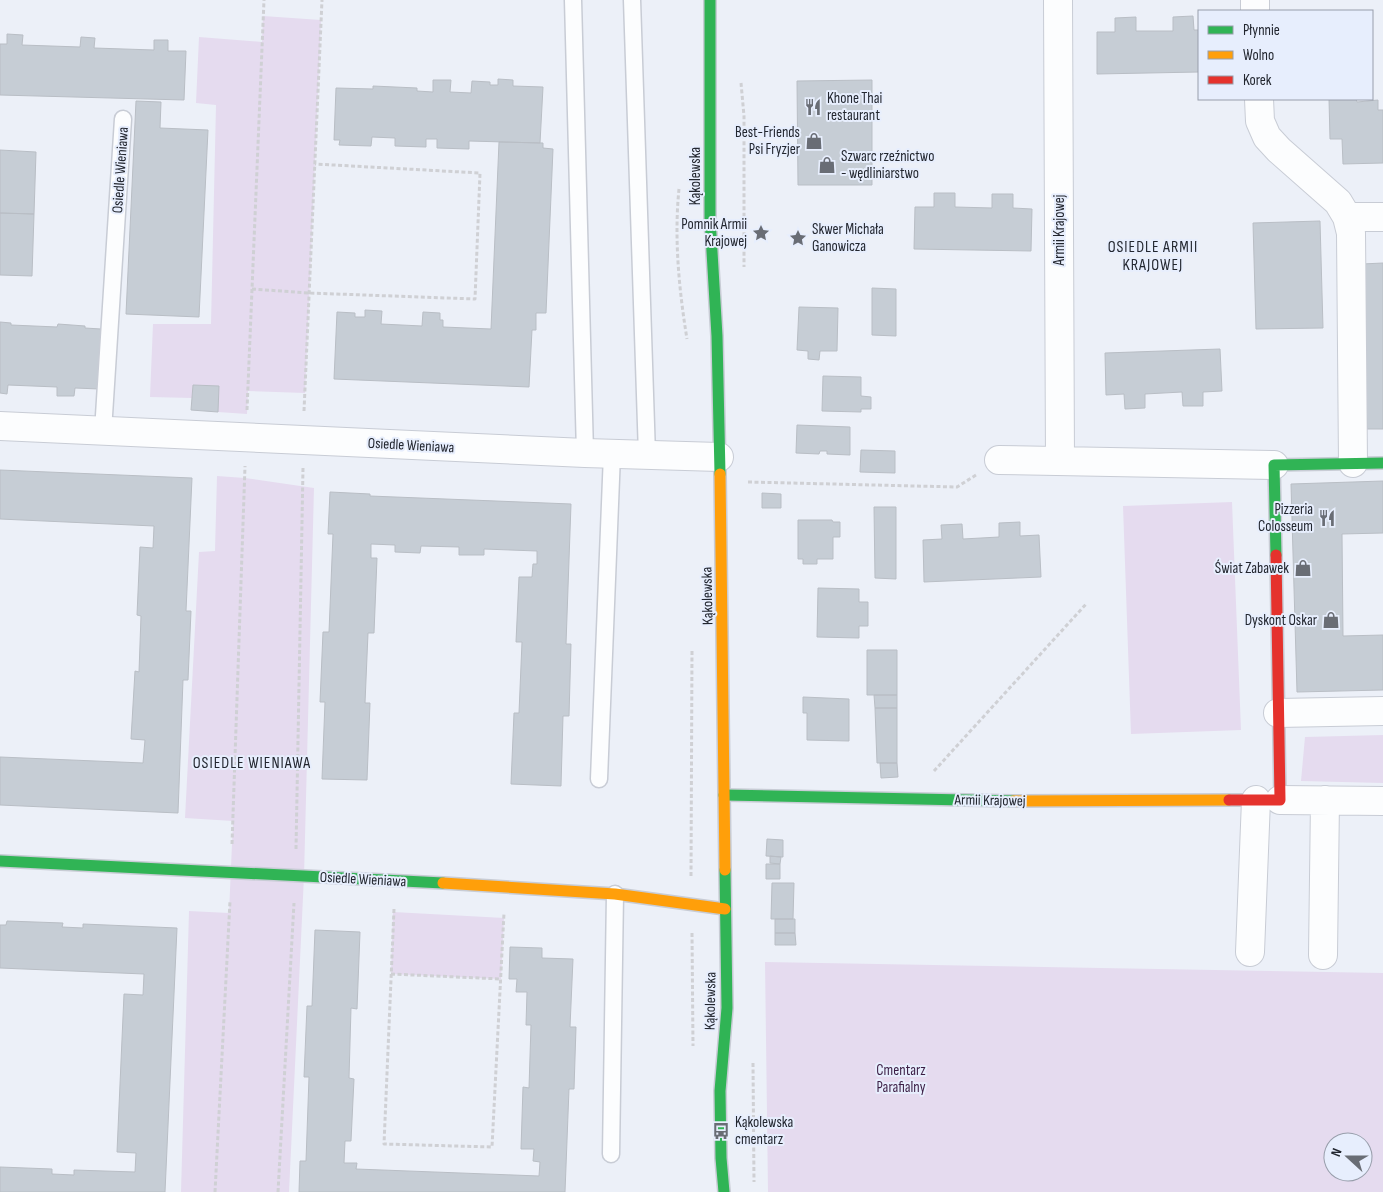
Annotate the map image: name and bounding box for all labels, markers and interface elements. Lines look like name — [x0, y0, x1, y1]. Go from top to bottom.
legend — [1198, 10, 1373, 100]
text: Płynnie — [1243, 21, 1280, 40]
text: Wolno — [1243, 46, 1274, 65]
text: Korek — [1243, 71, 1272, 90]
place label: Khone Thai restaurant — [827, 89, 882, 125]
restaurant icon: Khone Thai restaurant — [803, 97, 823, 117]
place label: Best-Friends Psi Fryzjer — [735, 123, 801, 159]
street label: Osiedle Wieniawa — [108, 126, 133, 214]
shop icon: Best-Friends Psi Fryzjer — [804, 131, 824, 151]
street label: Kąkolewska — [686, 147, 705, 205]
place label: Szwarc rzeźnictwo - wędliniarstwo — [841, 147, 934, 183]
shop icon: Szwarc rzeźnictwo - wędliniarstwo — [817, 155, 837, 175]
street label: Armii Krajowej — [1050, 194, 1069, 267]
place label: Pomnik Armii Krajowej — [681, 215, 747, 251]
place label: Skwer Michała Ganowicza — [812, 220, 884, 256]
place icon: Pomnik Armii Krajowej — [751, 223, 771, 243]
place icon: Skwer Michała Ganowicza — [788, 228, 808, 248]
district label: OSIEDLE ARMII KRAJOWEJ — [1108, 238, 1198, 275]
street label: Osiedle Wieniawa — [367, 434, 455, 457]
place label: Pizzeria Colosseum — [1258, 500, 1313, 536]
restaurant icon: Pizzeria Colosseum — [1317, 508, 1337, 528]
shop icon: Świat Zabawek — [1293, 558, 1313, 578]
place label: Świat Zabawek — [1215, 559, 1289, 578]
street label: Kąkolewska — [697, 566, 718, 625]
shop icon: Dyskont Oskar — [1321, 610, 1341, 630]
place label: Dyskont Oskar — [1245, 611, 1318, 630]
district label: OSIEDLE WIENIAWA — [193, 754, 311, 773]
street label: Armii Krajowej — [953, 790, 1026, 811]
street label: Osiedle Wieniawa — [319, 868, 407, 891]
street label: Kąkolewska — [700, 971, 721, 1030]
park label: Cmentarz Parafialny — [876, 1061, 926, 1097]
place label: Kąkolewska cmentarz — [735, 1113, 794, 1149]
bus stop icon: Kąkolewska cmentarz — [711, 1121, 731, 1141]
north arrow — [1323, 1132, 1373, 1182]
text: N — [1327, 1146, 1346, 1159]

